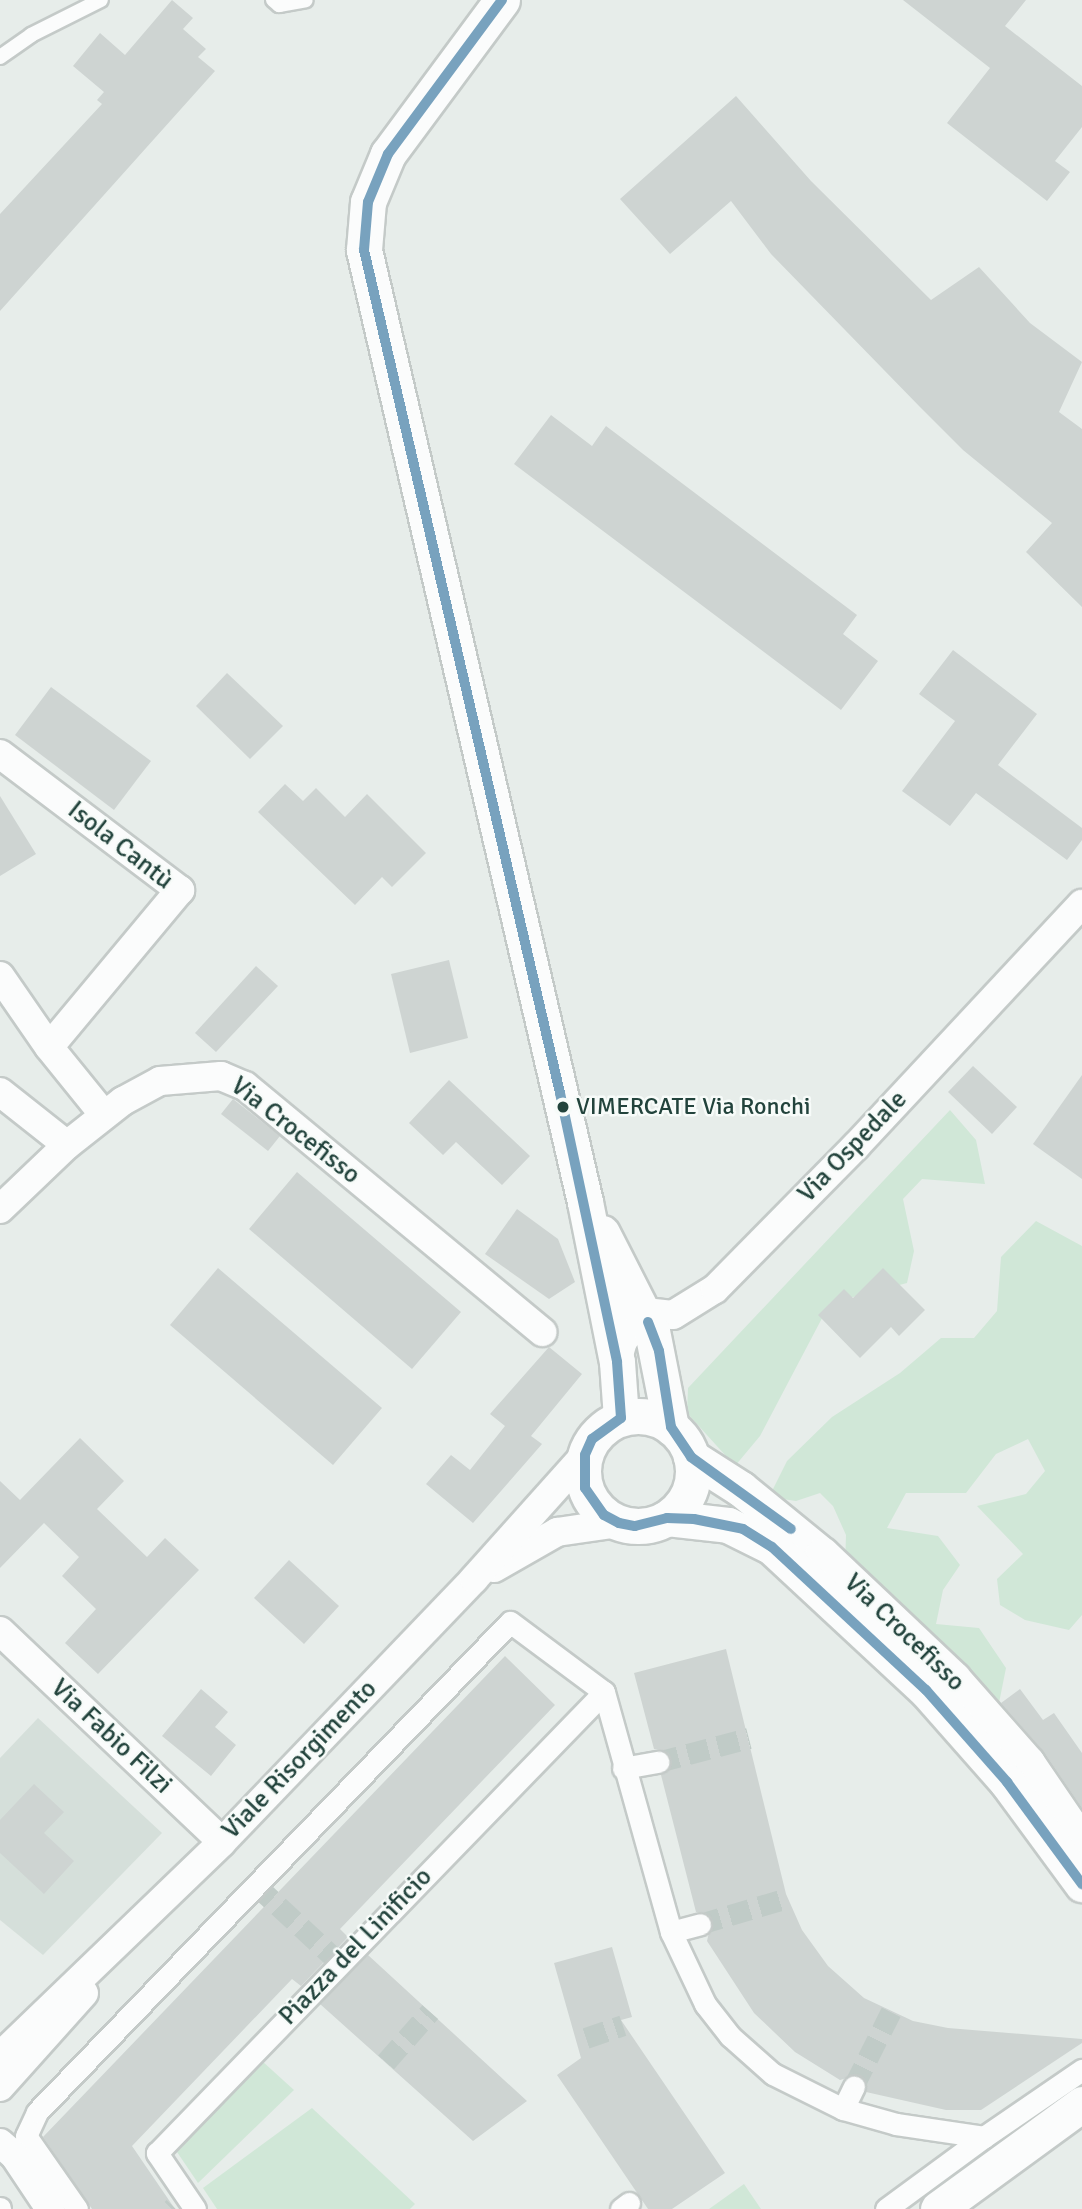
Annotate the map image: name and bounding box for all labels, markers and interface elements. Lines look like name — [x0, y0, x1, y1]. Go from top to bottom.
street label: Isola Cantù — [61, 795, 179, 897]
street label: Via Crocefisso — [224, 1071, 366, 1191]
street label: Via Ospedale — [792, 1085, 914, 1209]
place label: VIMERCATE Via Ronchi — [576, 1093, 811, 1121]
marker: VIMERCATE Via Ronchi — [556, 1100, 570, 1114]
street label: Via Crocefisso — [837, 1568, 971, 1698]
street label: Via Fabio Filzi — [44, 1673, 178, 1801]
street label: Viale Risorgimento — [216, 1674, 384, 1846]
street label: Piazza del Linificio — [273, 1862, 439, 2032]

